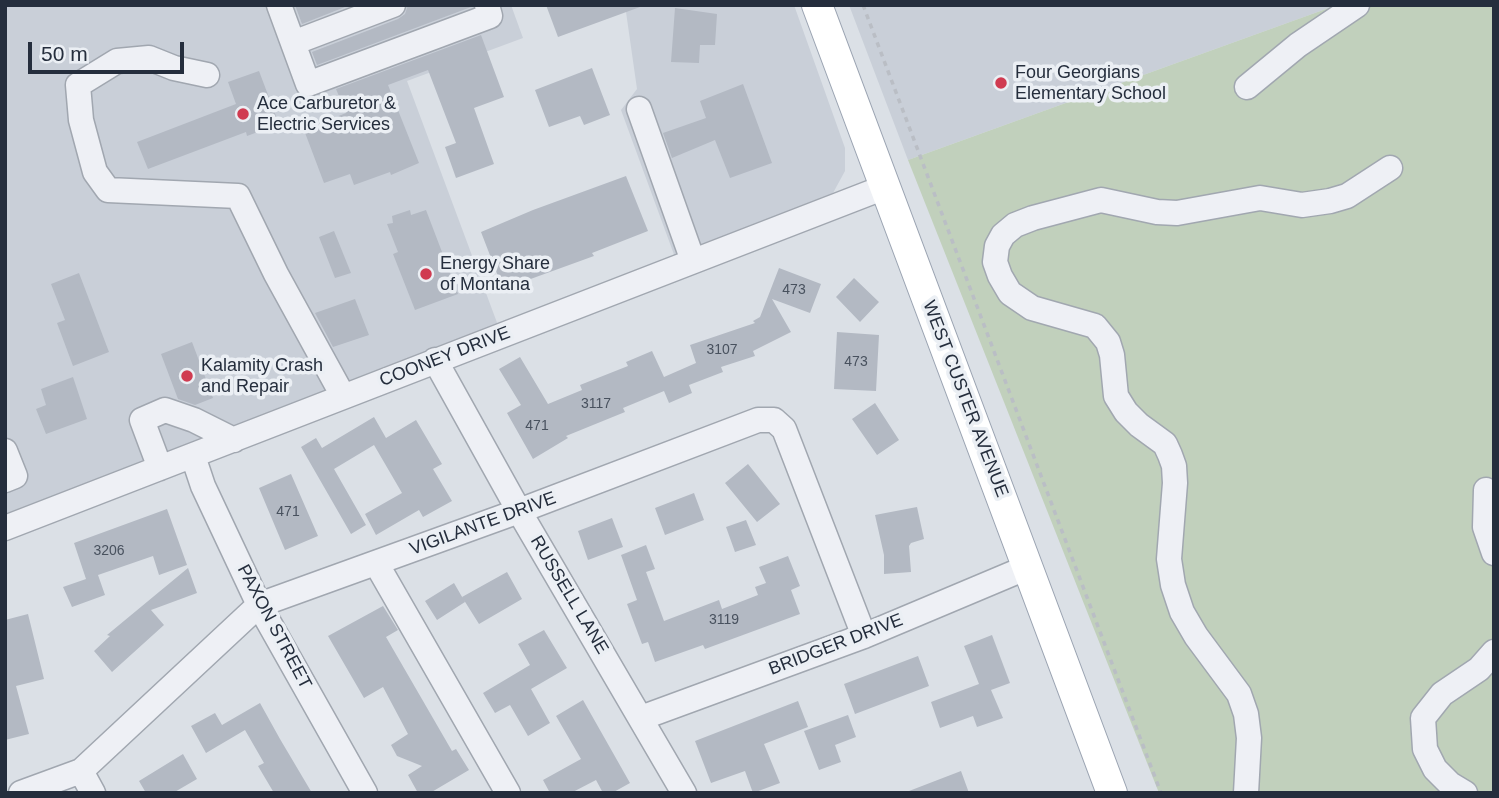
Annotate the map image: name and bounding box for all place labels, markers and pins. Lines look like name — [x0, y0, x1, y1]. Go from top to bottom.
place label: Four Georgians Elementary School — [1015, 62, 1166, 104]
marker: Four Georgians Elementary School — [993, 75, 1009, 91]
place label: Ace Carburetor & Electric Services — [257, 93, 396, 136]
marker: Ace Carburetor & Electric Services — [235, 106, 251, 122]
place label: Energy Share of Montana — [440, 253, 550, 296]
marker: Energy Share of Montana — [418, 266, 434, 282]
place label: Kalamity Crash and Repair — [201, 355, 323, 398]
marker: Kalamity Crash and Repair — [179, 368, 195, 384]

